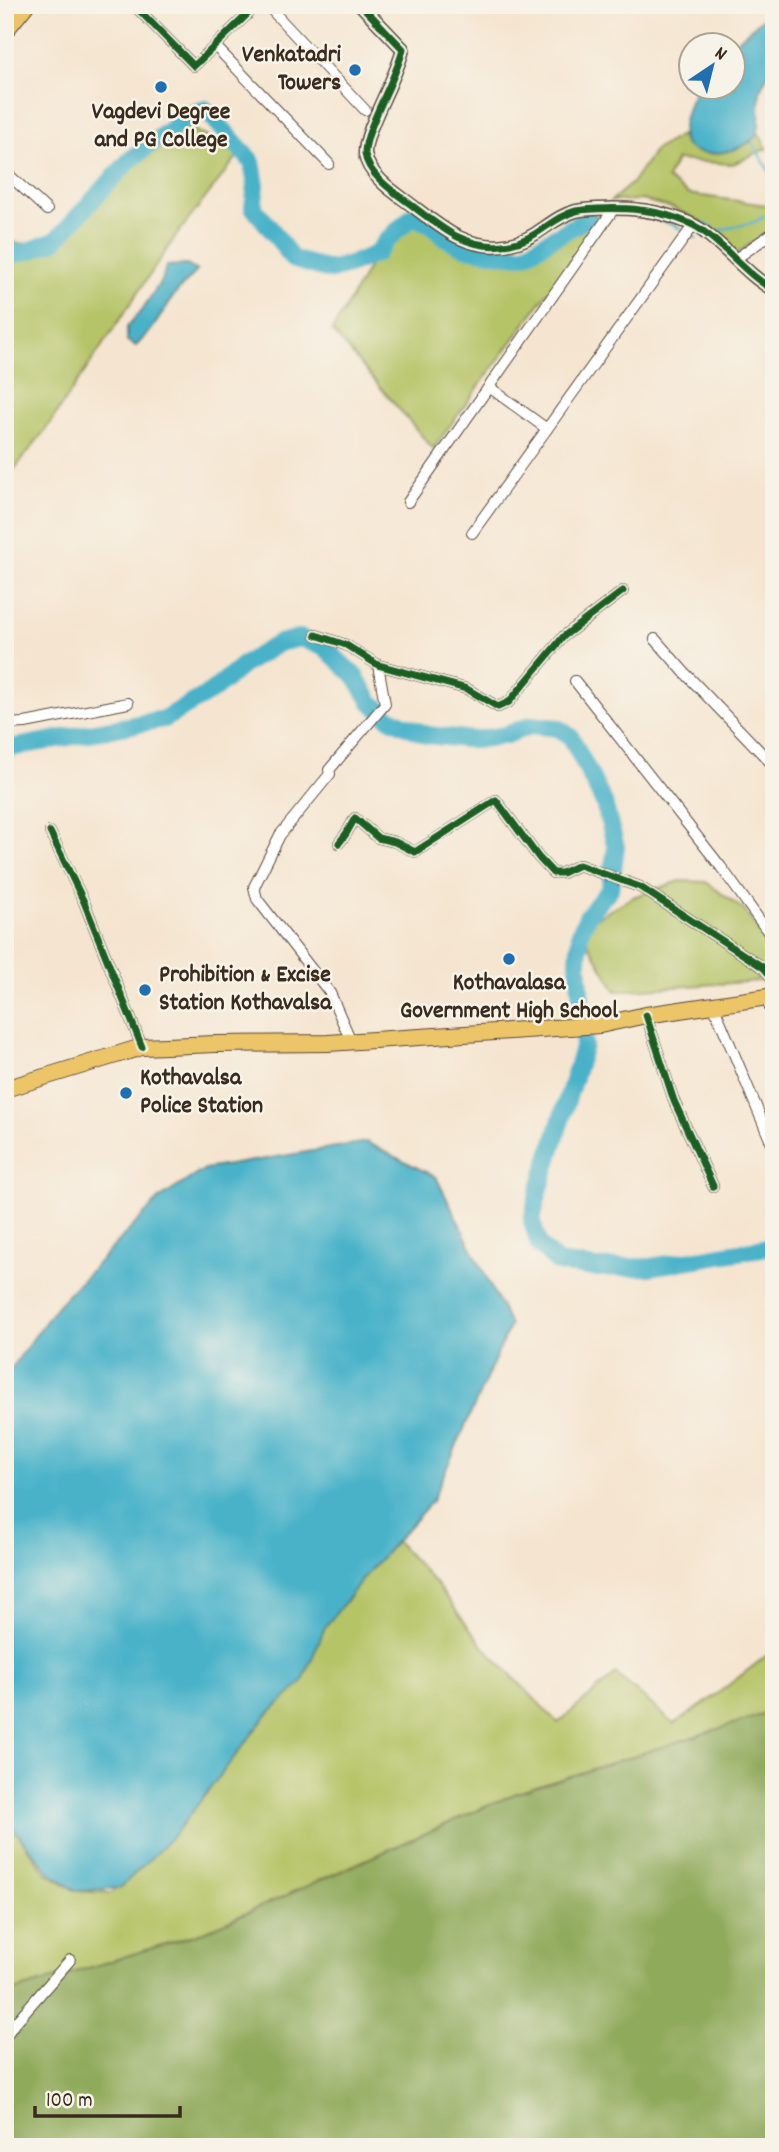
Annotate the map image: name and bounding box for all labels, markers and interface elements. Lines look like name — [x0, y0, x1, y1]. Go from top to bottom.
north arrow — [678, 32, 748, 102]
place label: Venkatadri Towers — [242, 39, 342, 101]
text: N — [708, 41, 731, 69]
marker: Venkatadri Towers — [347, 62, 363, 78]
marker: Vagdevi Degree and PG College — [153, 79, 169, 95]
place label: Vagdevi Degree and PG College — [92, 96, 231, 158]
marker: Kothavalasa Government High School — [501, 951, 517, 967]
place label: Prohibition & Excise Station Kothavalsa — [159, 959, 332, 1021]
place label: Kothavalasa Government High School — [400, 967, 618, 1029]
marker: Prohibition & Excise Station Kothavalsa — [137, 982, 153, 998]
place label: Kothavalsa Police Station — [140, 1062, 263, 1124]
marker: Kothavalsa Police Station — [118, 1085, 134, 1101]
scale bar — [35, 2075, 180, 2119]
text: 100 m — [46, 2087, 93, 2117]

